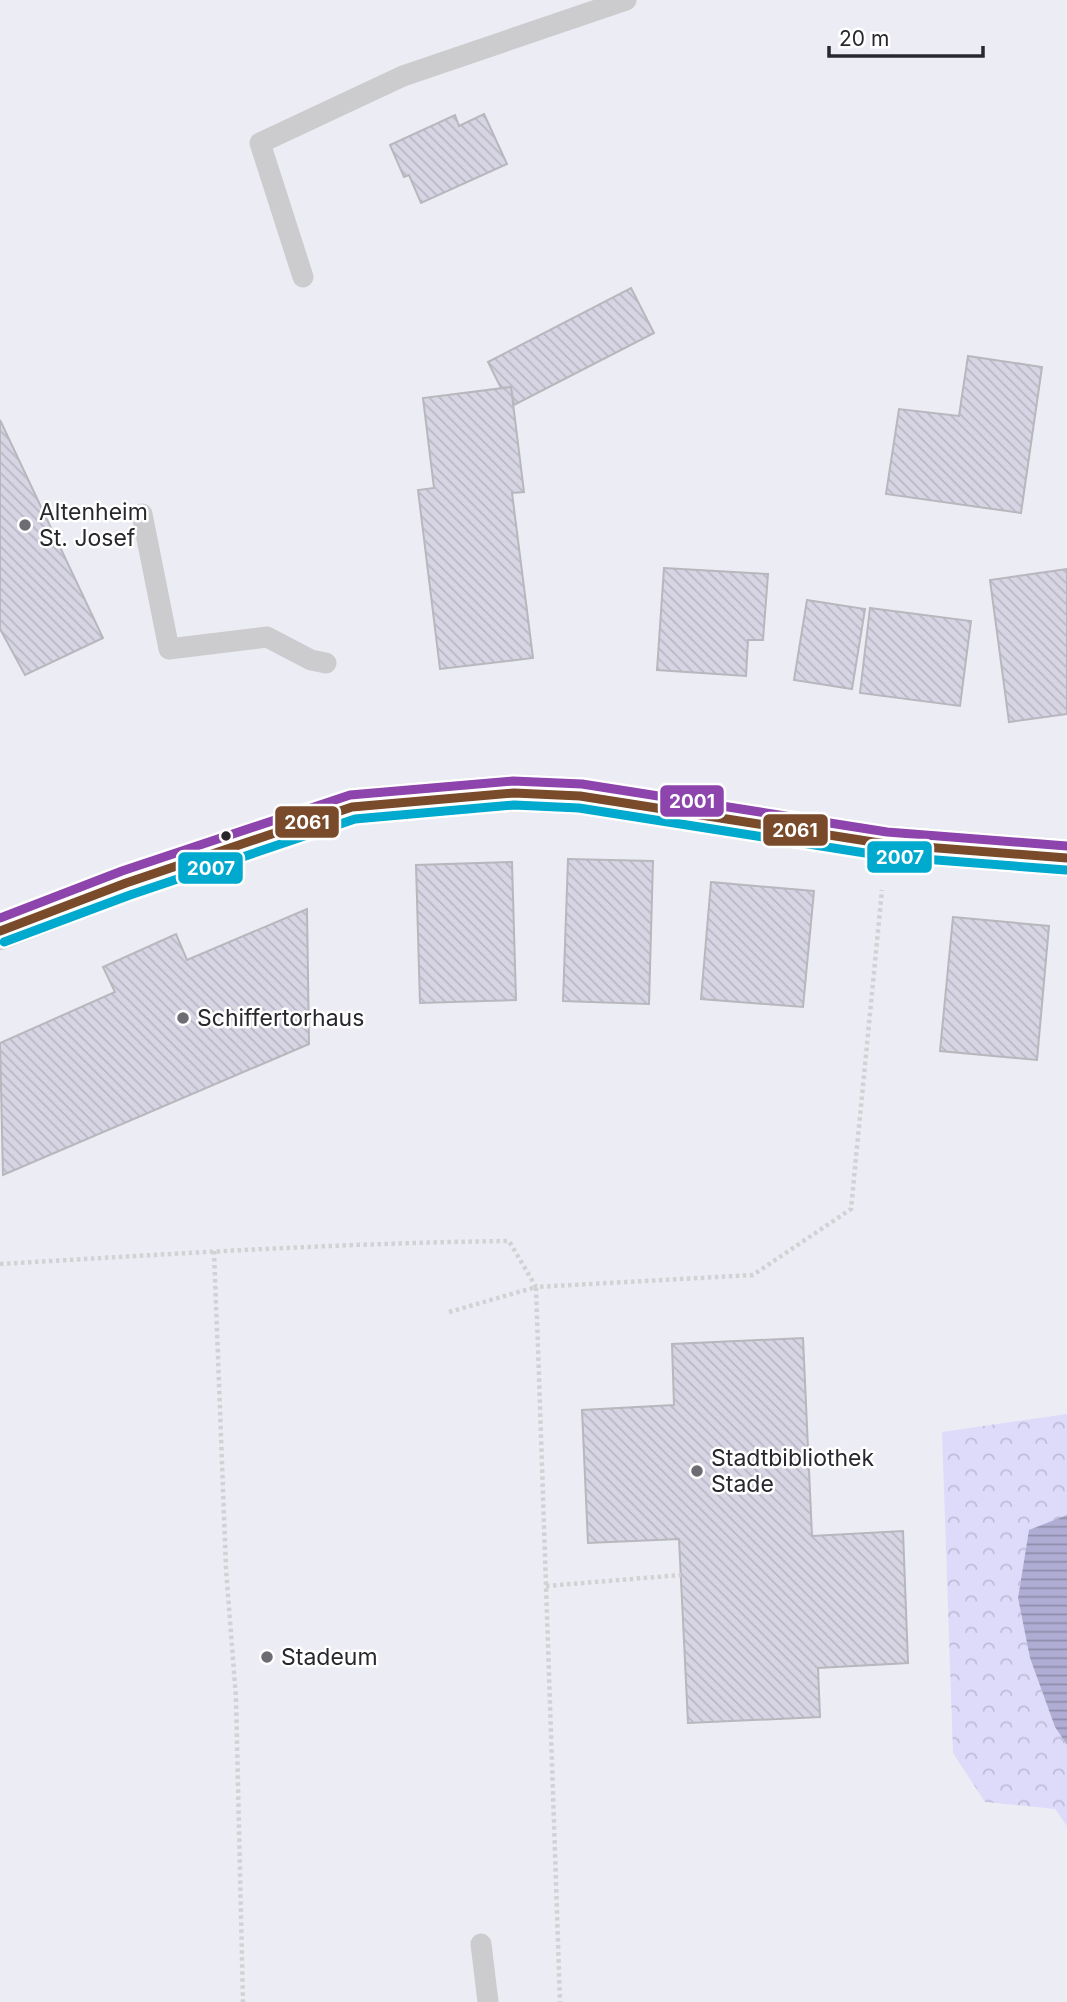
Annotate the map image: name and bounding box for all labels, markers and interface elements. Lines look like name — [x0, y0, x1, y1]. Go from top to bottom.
scale bar — [829, 14, 983, 58]
text: 20 m — [839, 26, 889, 51]
place label: Altenheim St. Josef — [39, 498, 148, 552]
marker: Altenheim St. Josef — [17, 517, 33, 533]
line badge: 2001 — [659, 784, 725, 818]
text: 2001 — [669, 790, 715, 813]
line badge: 2061 — [274, 805, 340, 839]
text: 2061 — [284, 811, 330, 834]
line badge: 2061 — [762, 813, 829, 847]
text: 2061 — [772, 819, 818, 842]
unlabelled marker — [219, 829, 233, 843]
line badge: 2007 — [866, 840, 933, 874]
text: 2007 — [876, 846, 924, 869]
line badge: 2007 — [177, 851, 244, 885]
text: 2007 — [187, 857, 235, 880]
place label: Schiffertorhaus — [197, 1004, 364, 1032]
marker: Schiffertorhaus — [175, 1010, 191, 1026]
place label: Stadtbibliothek Stade — [711, 1444, 874, 1498]
marker: Stadtbibliothek Stade — [689, 1463, 705, 1479]
place label: Stadeum — [281, 1643, 378, 1671]
marker: Stadeum — [259, 1649, 275, 1665]

